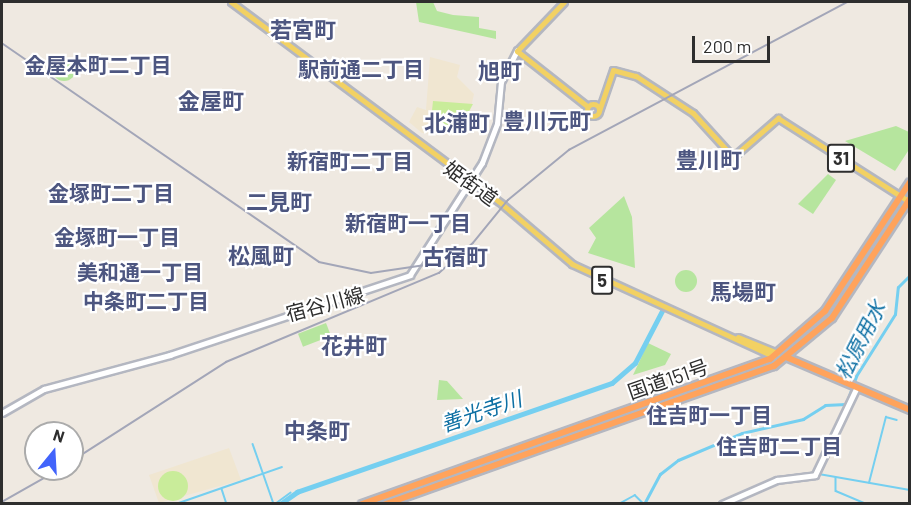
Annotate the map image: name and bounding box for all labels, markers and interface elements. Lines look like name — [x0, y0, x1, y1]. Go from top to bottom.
district label: 若宮町 — [270, 17, 336, 43]
scale bar — [695, 24, 773, 62]
text: 200 m — [703, 35, 751, 57]
district label: 金屋本町二丁目 — [25, 52, 171, 78]
district label: 駅前通二丁目 — [298, 56, 424, 82]
district label: 旭町 — [478, 58, 522, 84]
district label: 金屋町 — [178, 88, 244, 114]
district label: 豊川元町 — [503, 108, 591, 134]
district label: 北浦町 — [424, 110, 490, 136]
road number: 31 — [826, 143, 856, 173]
district label: 豊川町 — [676, 147, 742, 173]
district label: 新宿町二丁目 — [287, 148, 413, 174]
street label: 姫街道 — [440, 156, 502, 210]
district label: 金塚町二丁目 — [48, 180, 174, 206]
district label: 二見町 — [246, 189, 312, 215]
district label: 新宿町一丁目 — [345, 210, 471, 236]
district label: 金塚町一丁目 — [54, 224, 180, 250]
district label: 松風町 — [228, 243, 294, 269]
district label: 古宿町 — [422, 244, 488, 270]
district label: 美和通一丁目 — [77, 259, 203, 285]
road number: 5 — [590, 265, 614, 295]
district label: 馬場町 — [710, 279, 776, 305]
street label: 宿谷川線 — [283, 282, 367, 326]
district label: 中条町二丁目 — [83, 288, 209, 314]
water label: 松原用水 — [830, 297, 890, 383]
district label: 花井町 — [321, 333, 387, 359]
street label: 国道151号 — [625, 354, 711, 404]
water label: 善光寺川 — [437, 385, 525, 437]
district label: 住吉町一丁目 — [646, 402, 772, 428]
district label: 中条町 — [284, 418, 350, 444]
north arrow — [24, 421, 84, 481]
text: N — [51, 425, 67, 446]
district label: 住吉町二丁目 — [716, 433, 842, 459]

